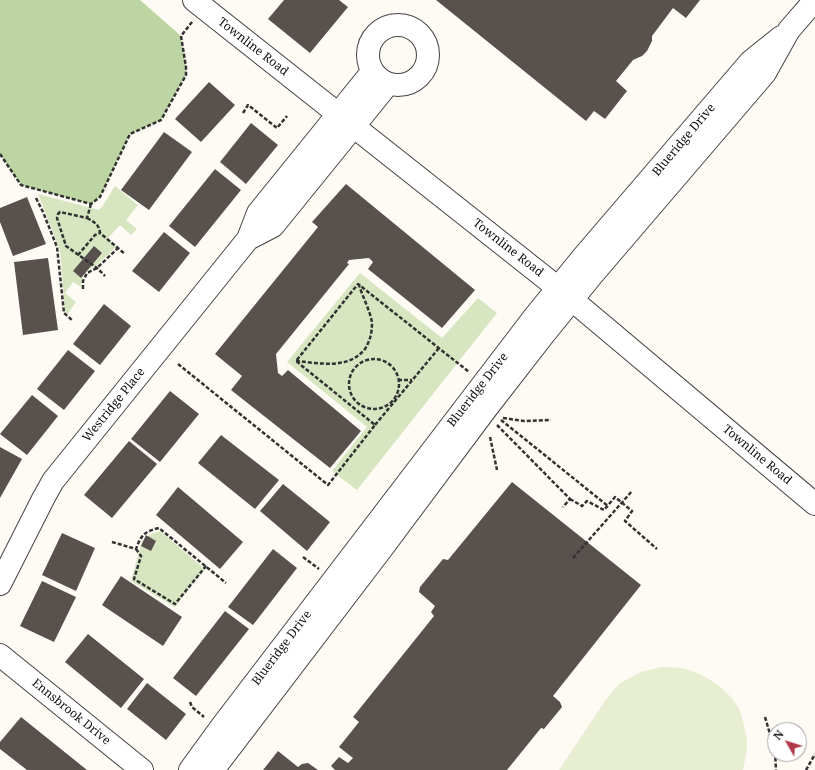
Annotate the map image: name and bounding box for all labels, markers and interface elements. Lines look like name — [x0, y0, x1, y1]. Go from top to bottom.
street label: Townline Road — [215, 15, 291, 79]
street label: Blueridge Drive — [650, 101, 718, 179]
street label: Townline Road — [470, 216, 546, 280]
street label: Blueridge Drive — [445, 350, 511, 430]
street label: Westridge Place — [80, 365, 148, 445]
street label: Townline Road — [720, 422, 794, 488]
street label: Blueridge Drive — [249, 608, 315, 688]
street label: Ennsbrook Drive — [29, 676, 113, 748]
north arrow — [767, 722, 807, 762]
text: N — [770, 727, 787, 743]

